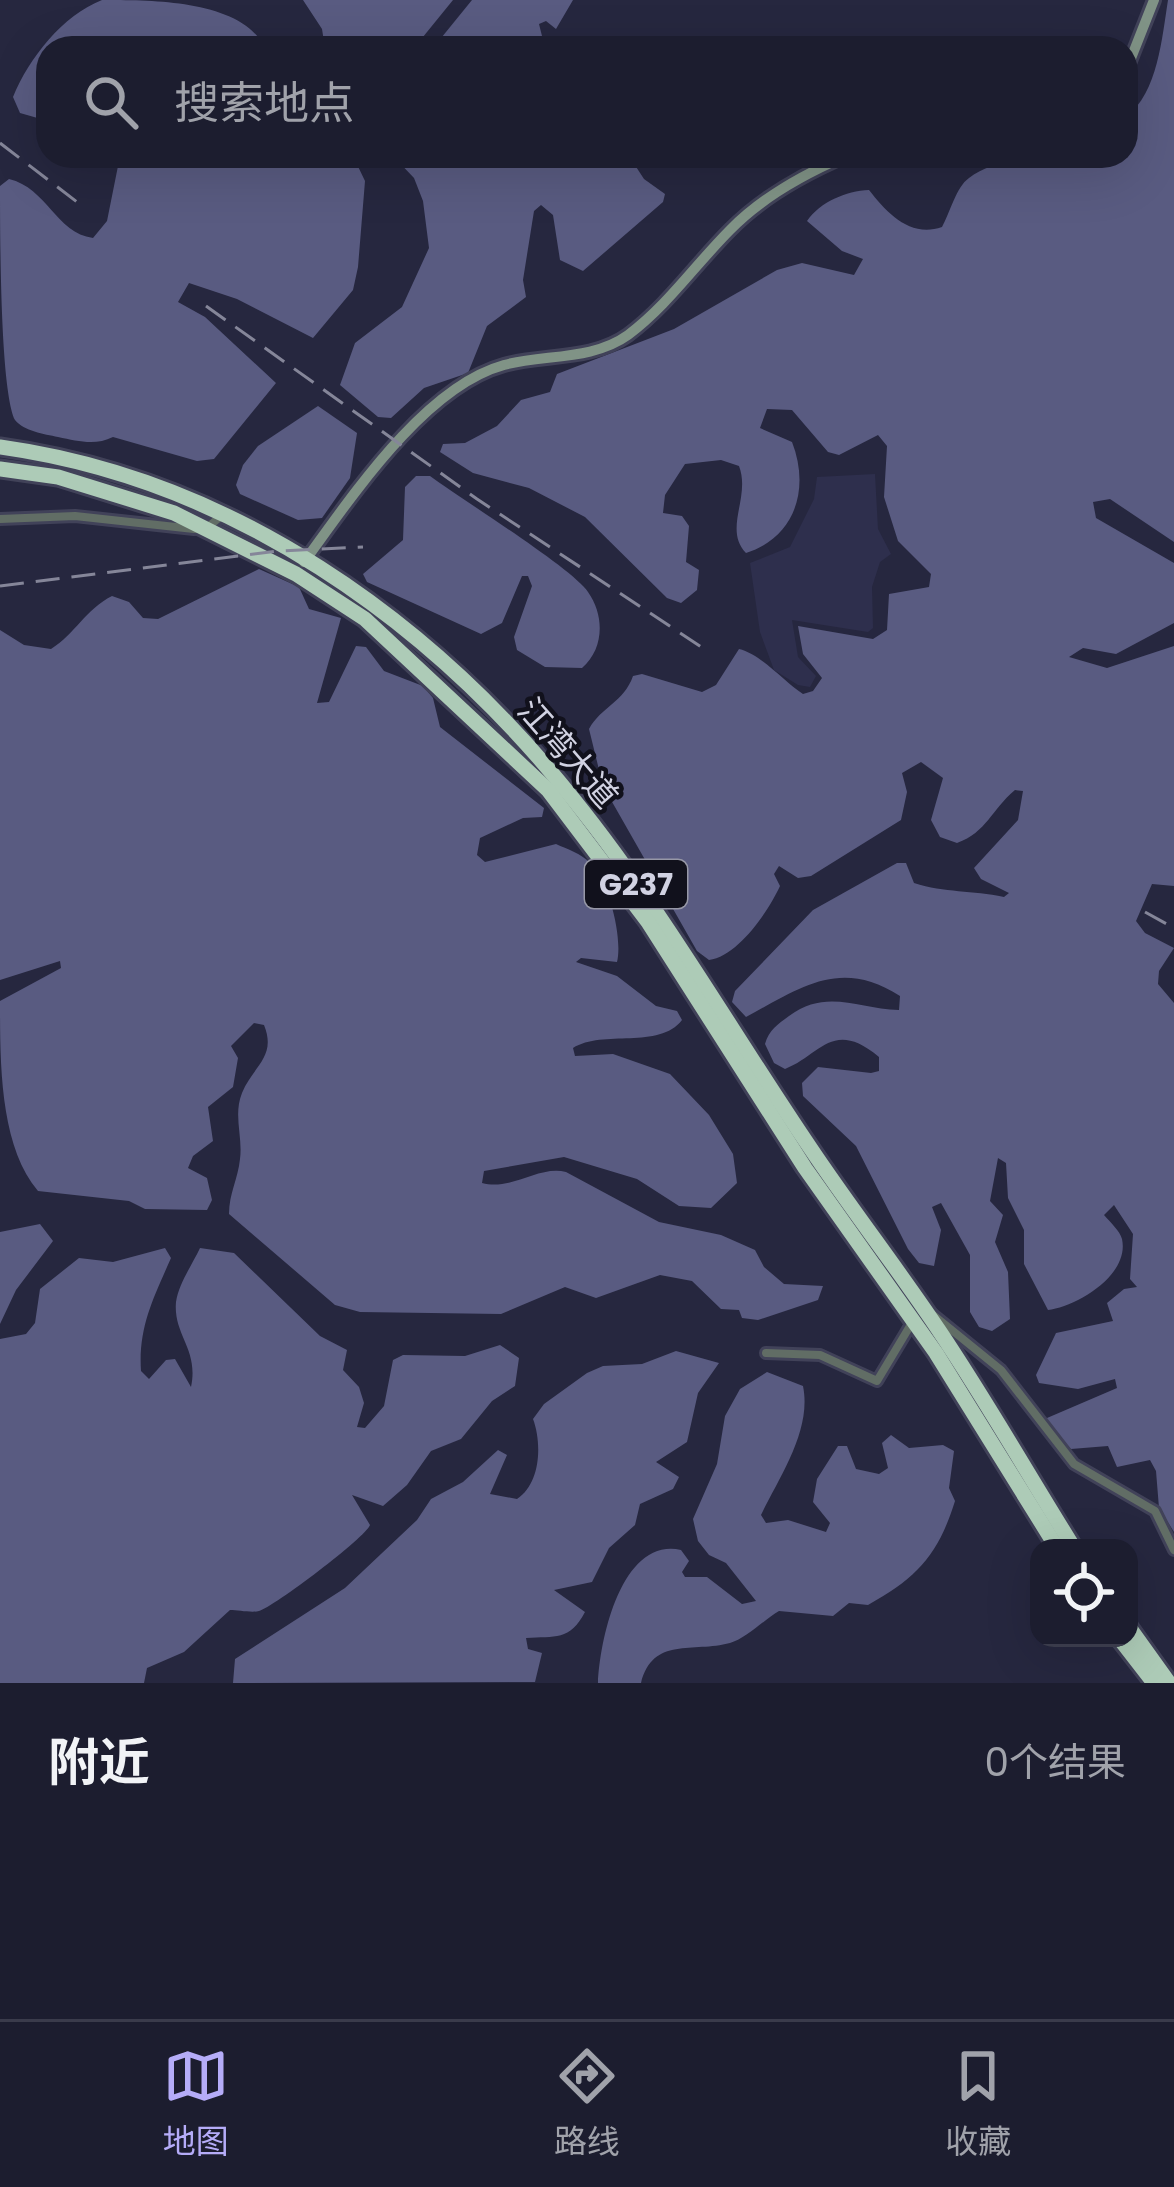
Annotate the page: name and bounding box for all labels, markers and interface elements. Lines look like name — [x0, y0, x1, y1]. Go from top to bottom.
search box — [36, 36, 1138, 168]
icon: search — [78, 69, 144, 135]
text: 搜索地点 — [174, 72, 354, 135]
street label: 江湾大道 — [507, 688, 629, 818]
road number: G237 — [585, 860, 687, 908]
map controls — [1030, 1539, 1138, 1647]
button: locate — [1030, 1539, 1138, 1647]
text: 附近 — [48, 1726, 150, 1798]
text: 0个结果 — [985, 1735, 1126, 1790]
tab: 地图 — [163, 2043, 229, 2167]
tab: 路线 — [554, 2043, 620, 2167]
tab: 收藏 — [945, 2043, 1011, 2167]

